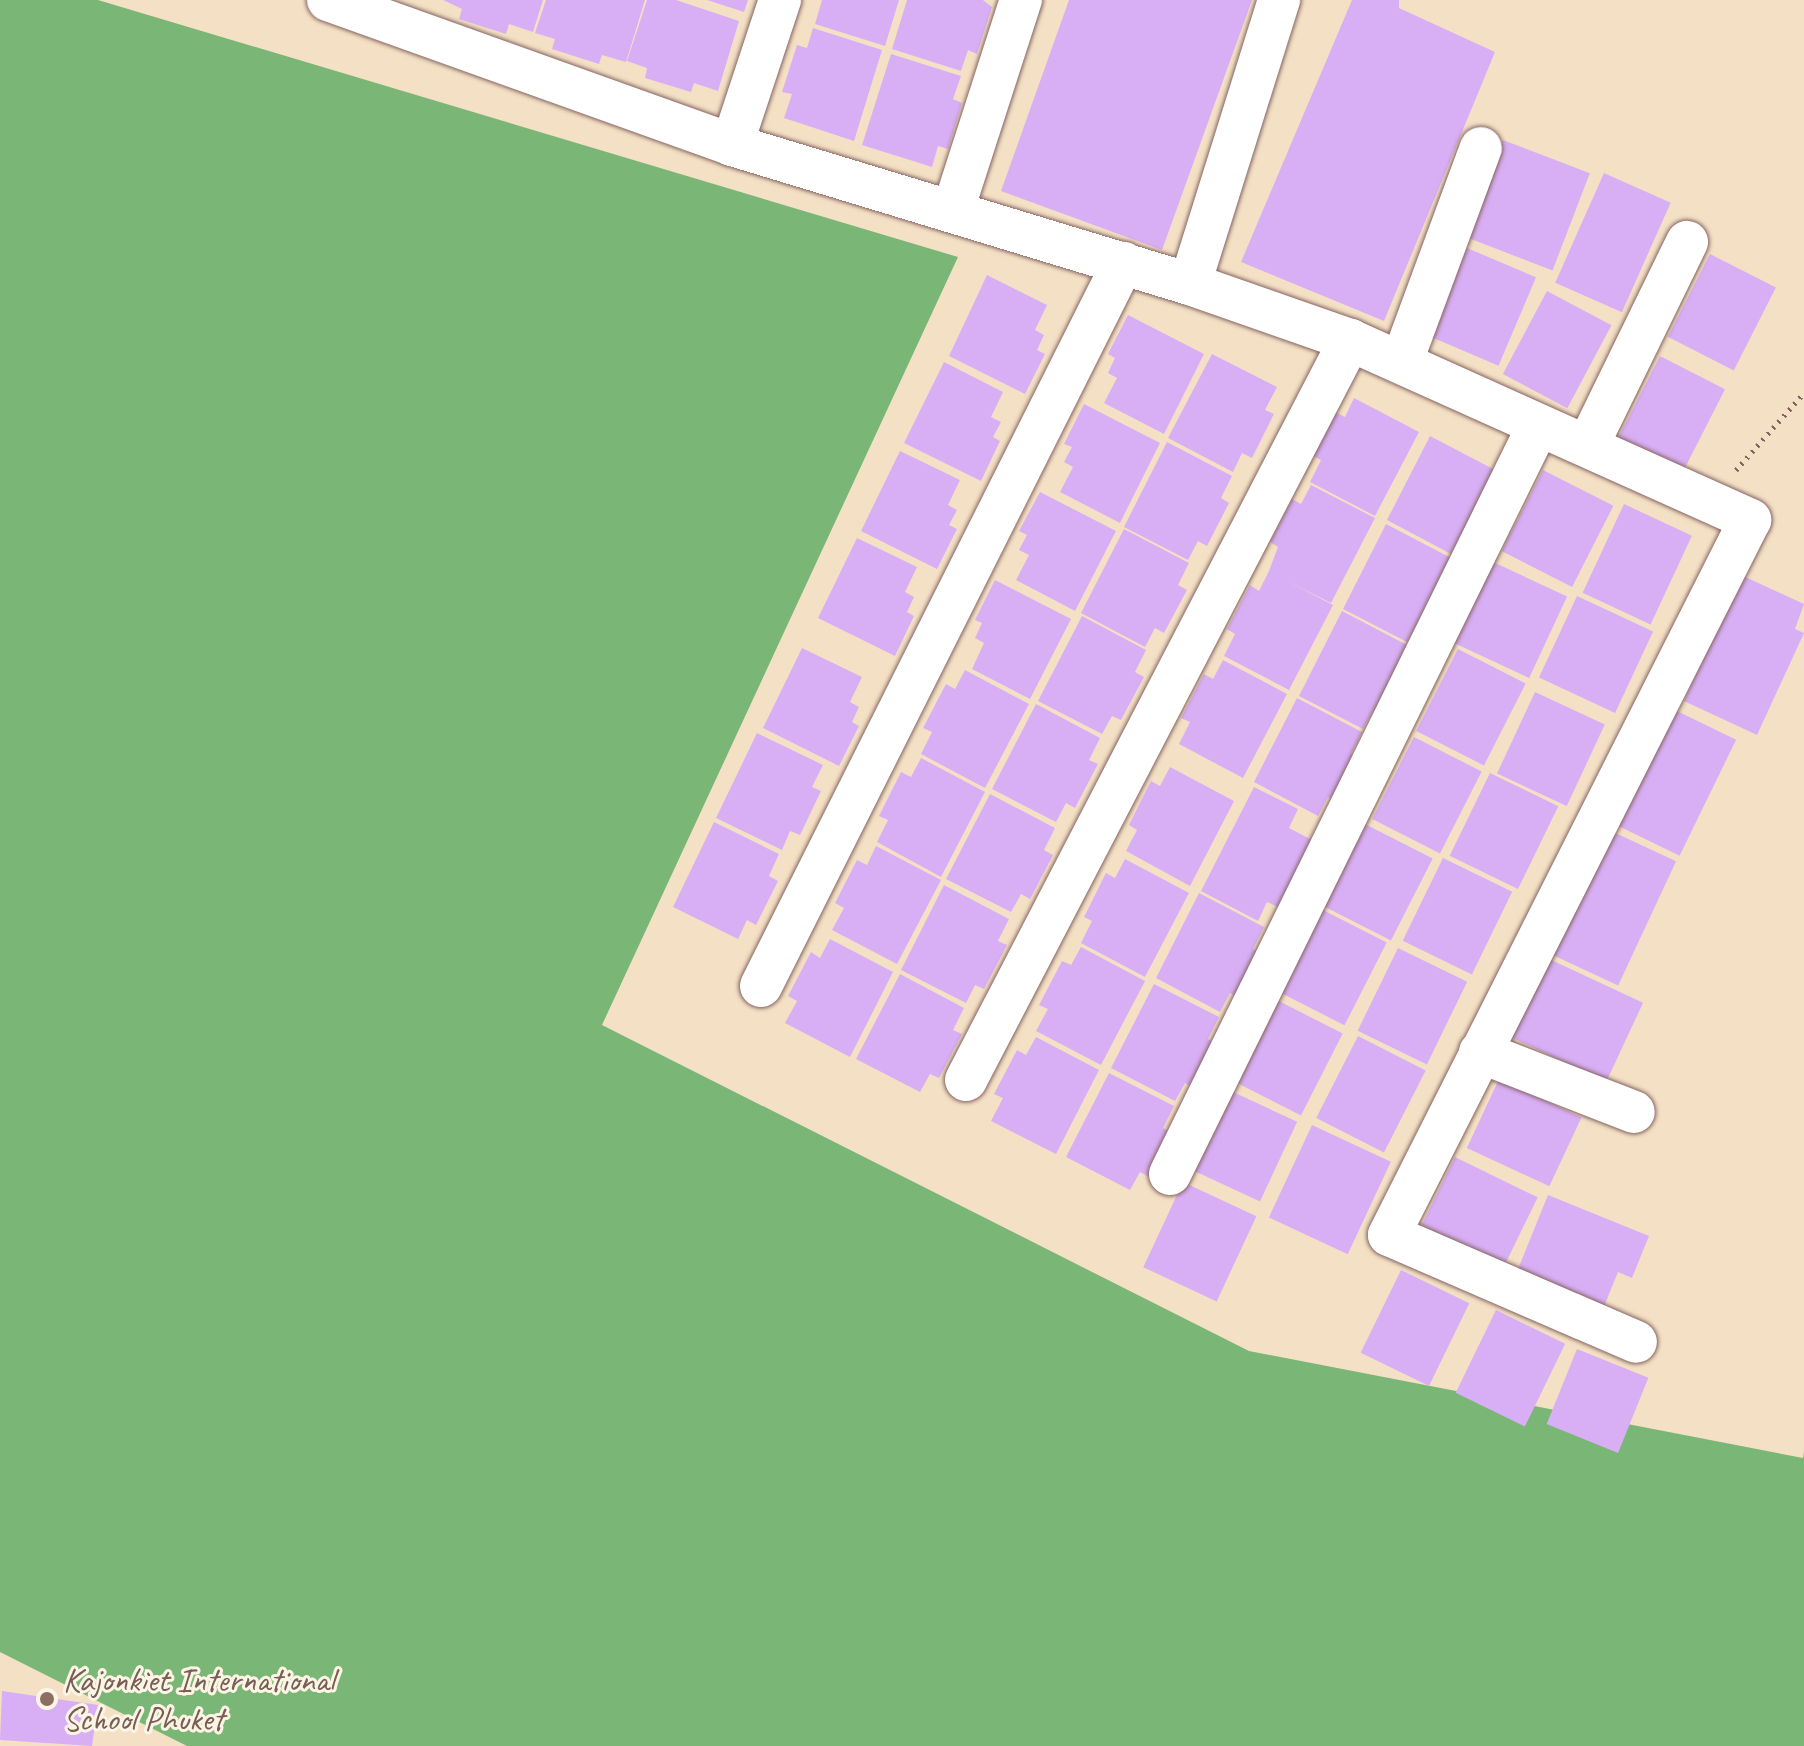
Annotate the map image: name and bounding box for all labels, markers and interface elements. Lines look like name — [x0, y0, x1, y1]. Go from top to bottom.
place label: Kajonkiet International School Phuket — [63, 1659, 333, 1738]
marker: Kajonkiet International School Phuket — [38, 1690, 56, 1708]

